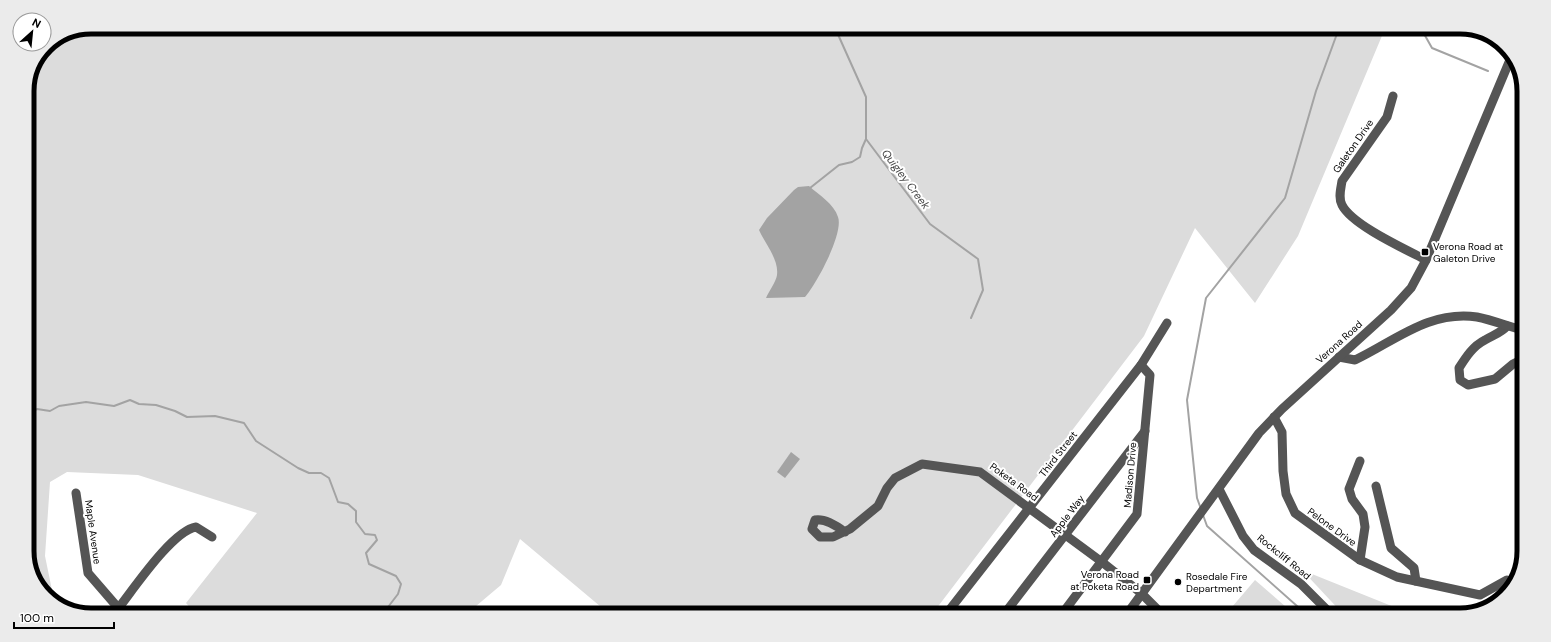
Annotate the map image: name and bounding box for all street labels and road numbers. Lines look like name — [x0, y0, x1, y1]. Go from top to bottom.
street label: Galeton Drive — [1330, 116, 1376, 175]
street label: Verona Road — [1313, 318, 1365, 366]
street label: Third Street — [1036, 428, 1080, 479]
street label: Madison Drive — [1121, 441, 1139, 508]
street label: Poketa Road — [987, 460, 1041, 504]
street label: Apple Way — [1047, 492, 1087, 540]
street label: Maple Avenue — [82, 499, 104, 565]
street label: Pelone Drive — [1305, 505, 1359, 549]
street label: Rockcliff Road — [1255, 531, 1313, 583]

